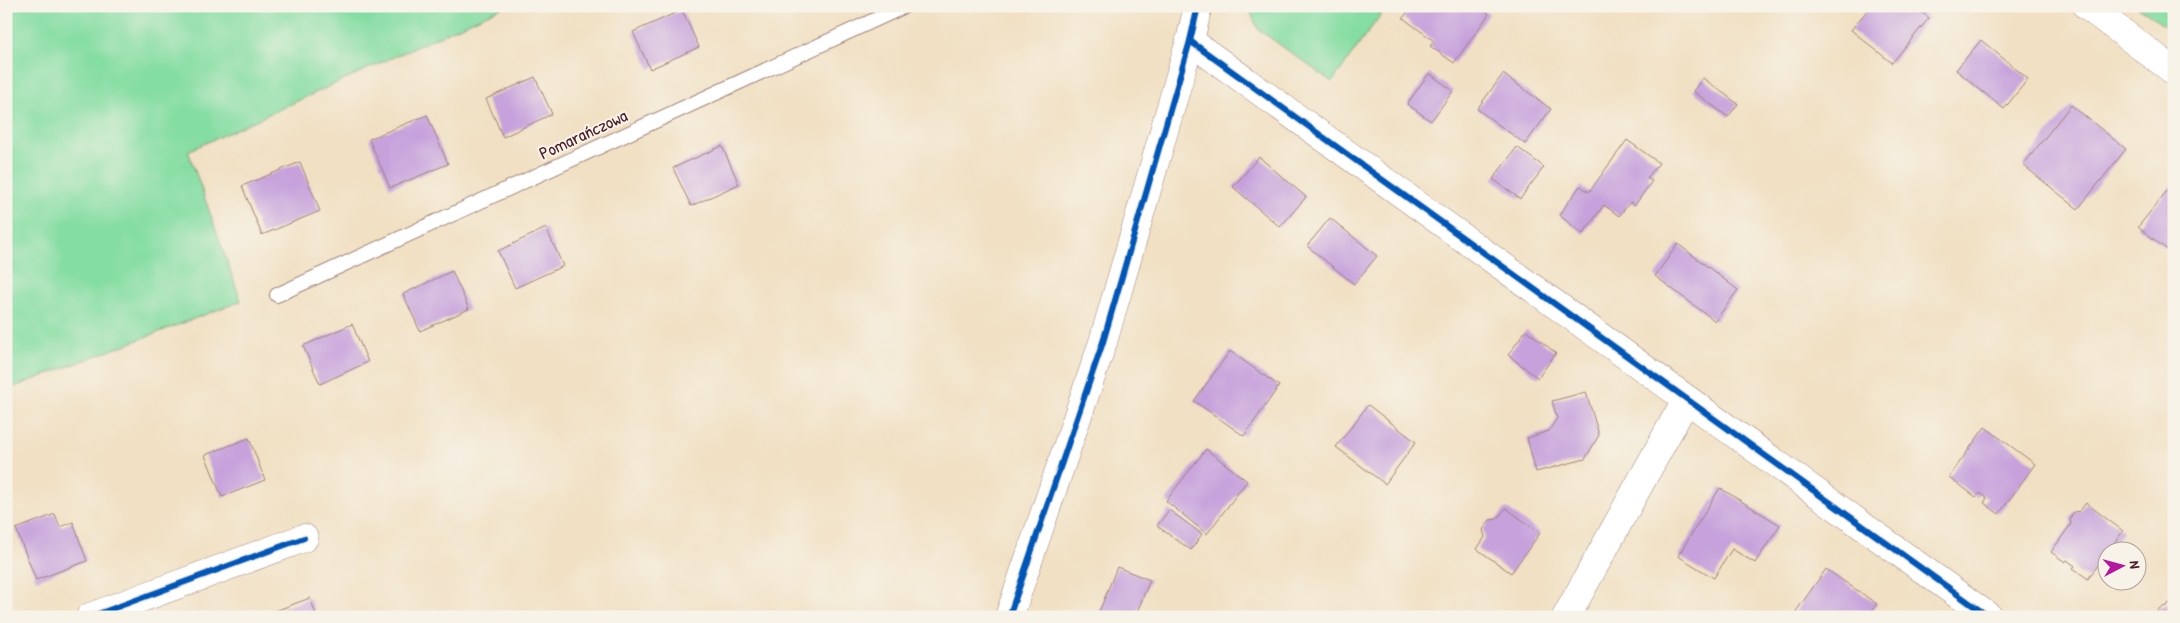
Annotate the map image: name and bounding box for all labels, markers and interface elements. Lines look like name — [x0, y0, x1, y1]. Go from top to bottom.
street label: Pomarańczowa — [535, 103, 631, 165]
north arrow — [2098, 540, 2148, 590]
text: N — [2126, 560, 2145, 570]

